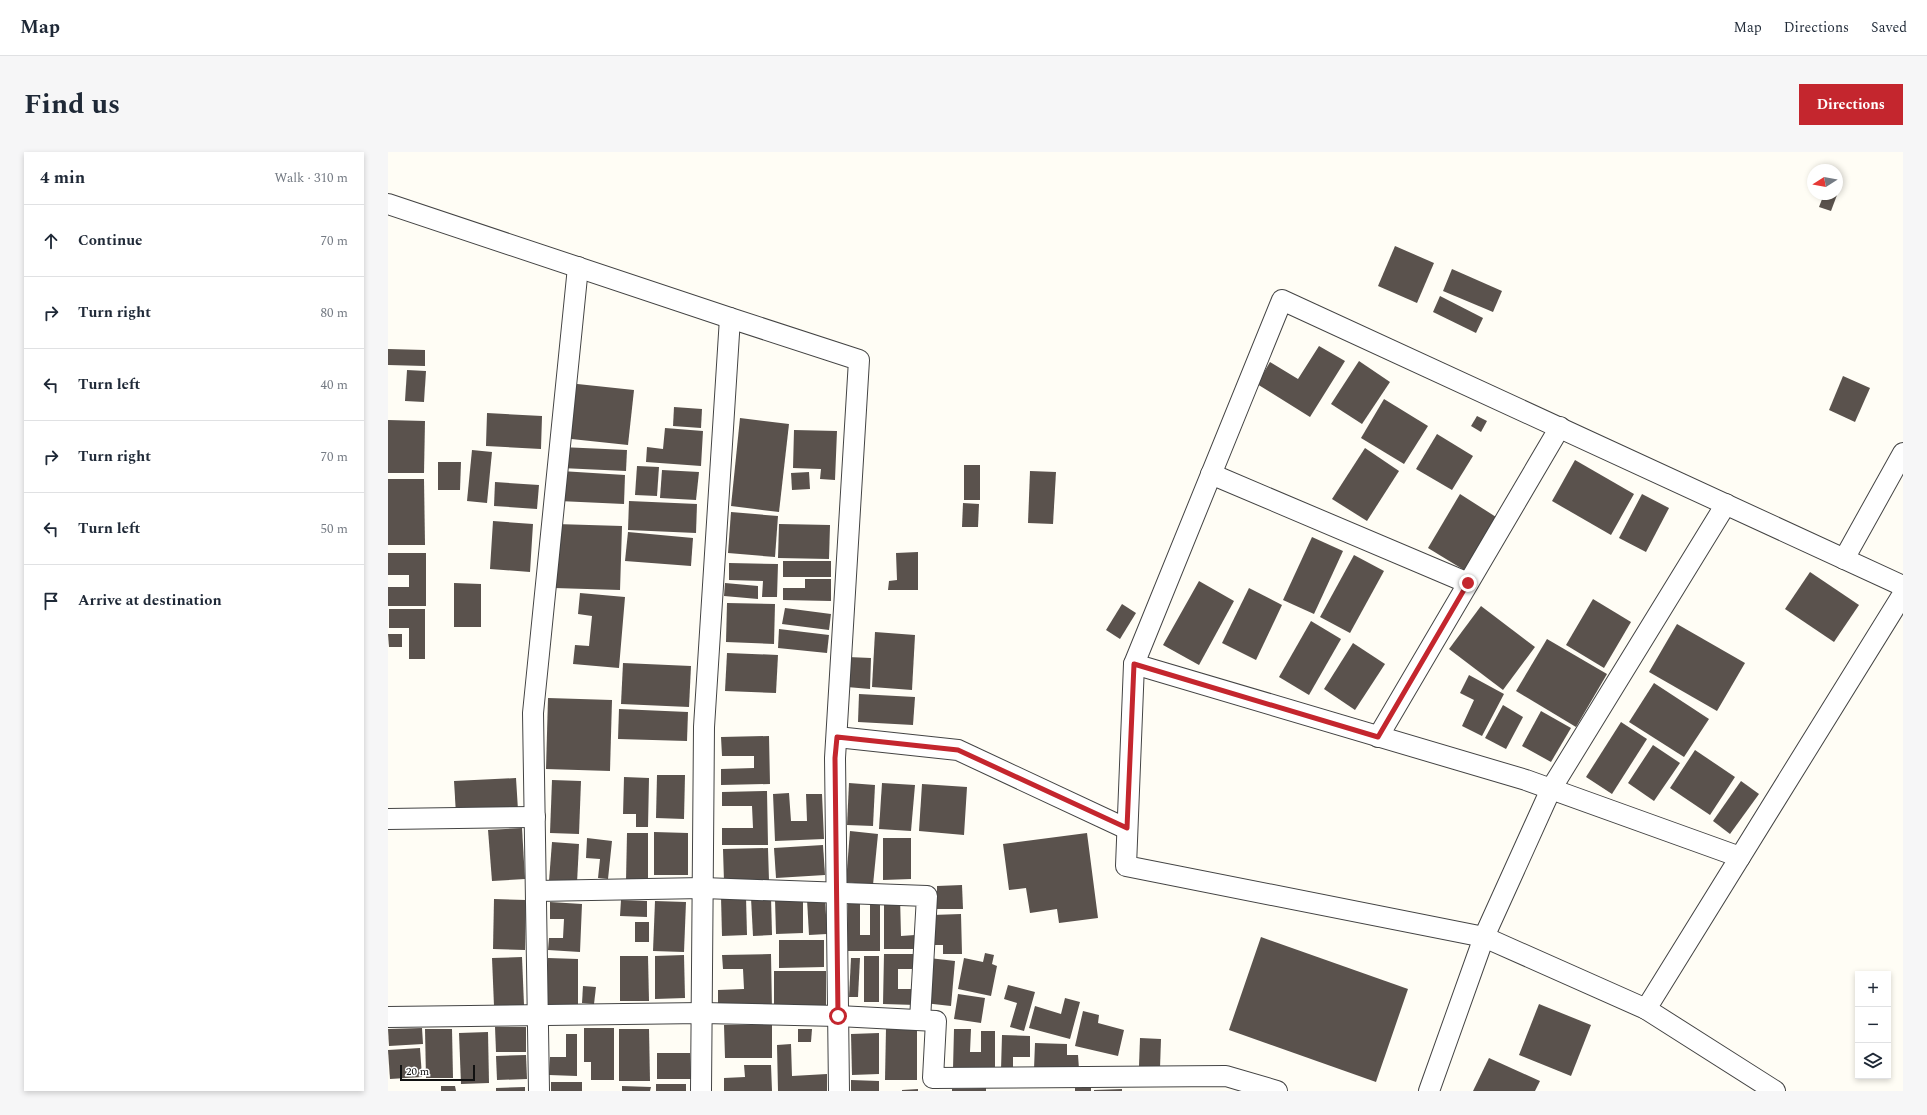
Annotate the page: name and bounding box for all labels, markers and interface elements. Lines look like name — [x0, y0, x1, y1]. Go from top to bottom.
text: Map — [20, 13, 60, 42]
text: Map — [1734, 17, 1762, 38]
text: Directions — [1784, 17, 1849, 38]
text: Saved — [1871, 17, 1907, 38]
text: Find us — [24, 83, 120, 126]
button: Directions — [1799, 84, 1903, 125]
north arrow — [1807, 164, 1843, 200]
text: 4 min — [40, 165, 85, 191]
text: Walk · 310 m — [274, 168, 348, 188]
text: Continue — [78, 229, 143, 252]
icon: ahead — [40, 230, 62, 252]
text: 70 m — [321, 231, 348, 251]
text: Turn right — [78, 301, 151, 324]
icon: right — [40, 302, 62, 324]
text: 80 m — [321, 303, 348, 323]
text: Turn left — [78, 373, 140, 396]
icon: left — [40, 374, 62, 396]
text: 40 m — [321, 375, 348, 395]
text: Turn right — [78, 445, 151, 468]
icon: right — [40, 446, 62, 468]
text: 70 m — [321, 447, 348, 467]
text: Turn left — [78, 517, 140, 540]
icon: left — [40, 518, 62, 540]
text: 50 m — [321, 519, 348, 539]
route end — [1459, 574, 1477, 592]
text: Arrive at destination — [78, 589, 222, 612]
icon: arrive — [40, 590, 62, 612]
map controls — [1855, 971, 1891, 1079]
button: + — [1855, 971, 1891, 1007]
route start — [829, 1007, 847, 1025]
button: − — [1855, 1007, 1891, 1043]
button: layers — [1855, 1043, 1891, 1079]
scale bar — [400, 1063, 475, 1082]
text: 20 m — [406, 1063, 429, 1080]

